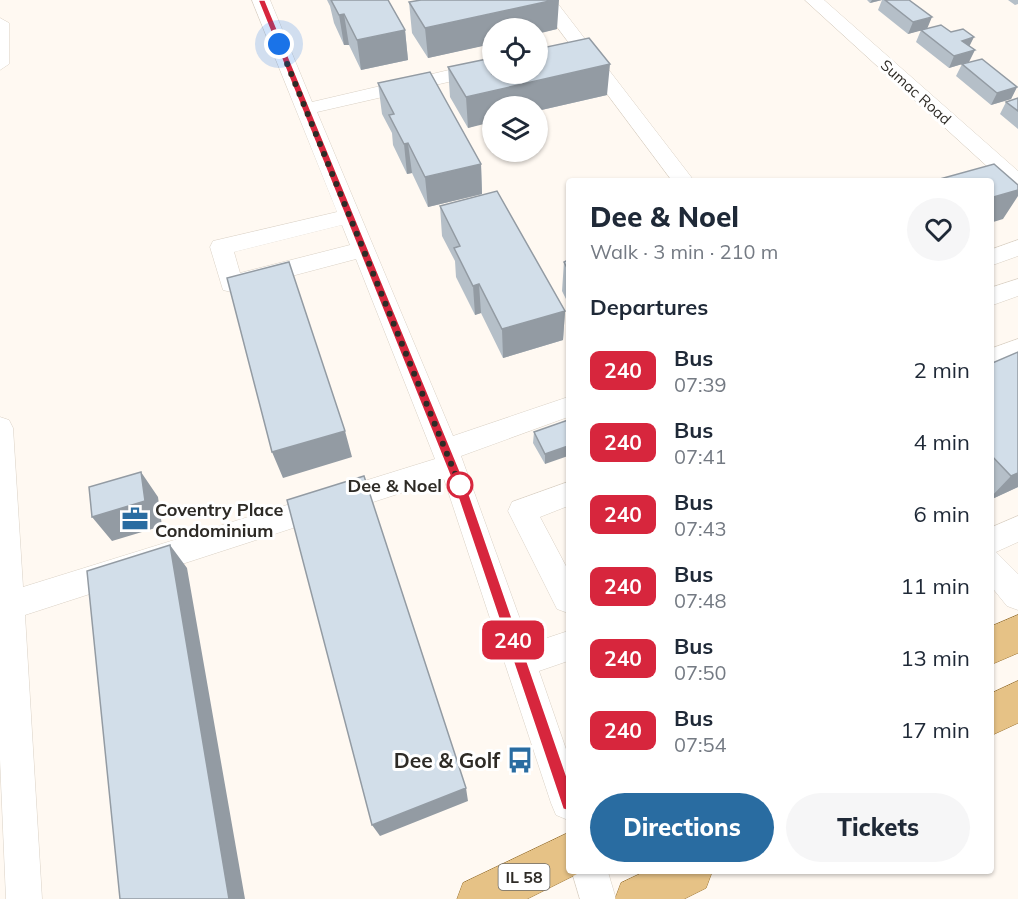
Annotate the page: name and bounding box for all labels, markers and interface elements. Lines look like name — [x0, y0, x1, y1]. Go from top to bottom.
map controls — [482, 18, 548, 162]
button: locate — [482, 18, 548, 84]
your location — [264, 29, 294, 59]
street label: Sumac Road — [877, 55, 955, 129]
button: layers — [482, 96, 548, 162]
button: heart — [907, 198, 970, 261]
text: Dee & Noel — [590, 199, 739, 234]
text: Walk · 3 min · 210 m — [590, 239, 778, 264]
text: Departures — [590, 293, 708, 321]
text: Bus — [674, 344, 713, 372]
text: 2 min — [914, 356, 970, 384]
text: 240 — [604, 357, 642, 383]
text: 07:39 — [674, 372, 727, 397]
text: Bus — [674, 416, 713, 444]
text: 4 min — [914, 428, 970, 456]
text: 240 — [604, 429, 642, 455]
text: 07:41 — [674, 444, 727, 469]
marker: Dee & Noel — [447, 472, 473, 498]
place label: Dee & Noel — [348, 474, 442, 497]
text: Bus — [674, 488, 713, 516]
place label: Coventry Place Condominium — [155, 498, 283, 542]
text: 6 min — [914, 500, 970, 528]
text: 240 — [604, 501, 642, 527]
office icon: Coventry Place Condominium — [120, 504, 150, 534]
text: 07:43 — [674, 516, 727, 541]
text: Bus — [674, 560, 713, 588]
text: 11 min — [900, 572, 970, 600]
text: 240 — [604, 573, 642, 599]
text: 07:48 — [674, 588, 727, 613]
line badge: 240 — [478, 620, 548, 660]
text: 240 — [494, 627, 532, 653]
text: Bus — [674, 632, 713, 660]
text: 13 min — [900, 644, 970, 672]
text: 240 — [604, 645, 642, 671]
text: 07:50 — [674, 660, 727, 685]
text: Bus — [674, 704, 713, 732]
text: 17 min — [900, 716, 970, 744]
text: 240 — [604, 717, 642, 743]
text: 07:54 — [674, 732, 727, 757]
bus stop icon: Dee & Golf — [505, 745, 535, 775]
place label: Dee & Golf — [394, 747, 501, 773]
button: Directions — [590, 793, 774, 862]
button: Tickets — [786, 793, 970, 862]
road number: IL 58 — [498, 864, 550, 890]

